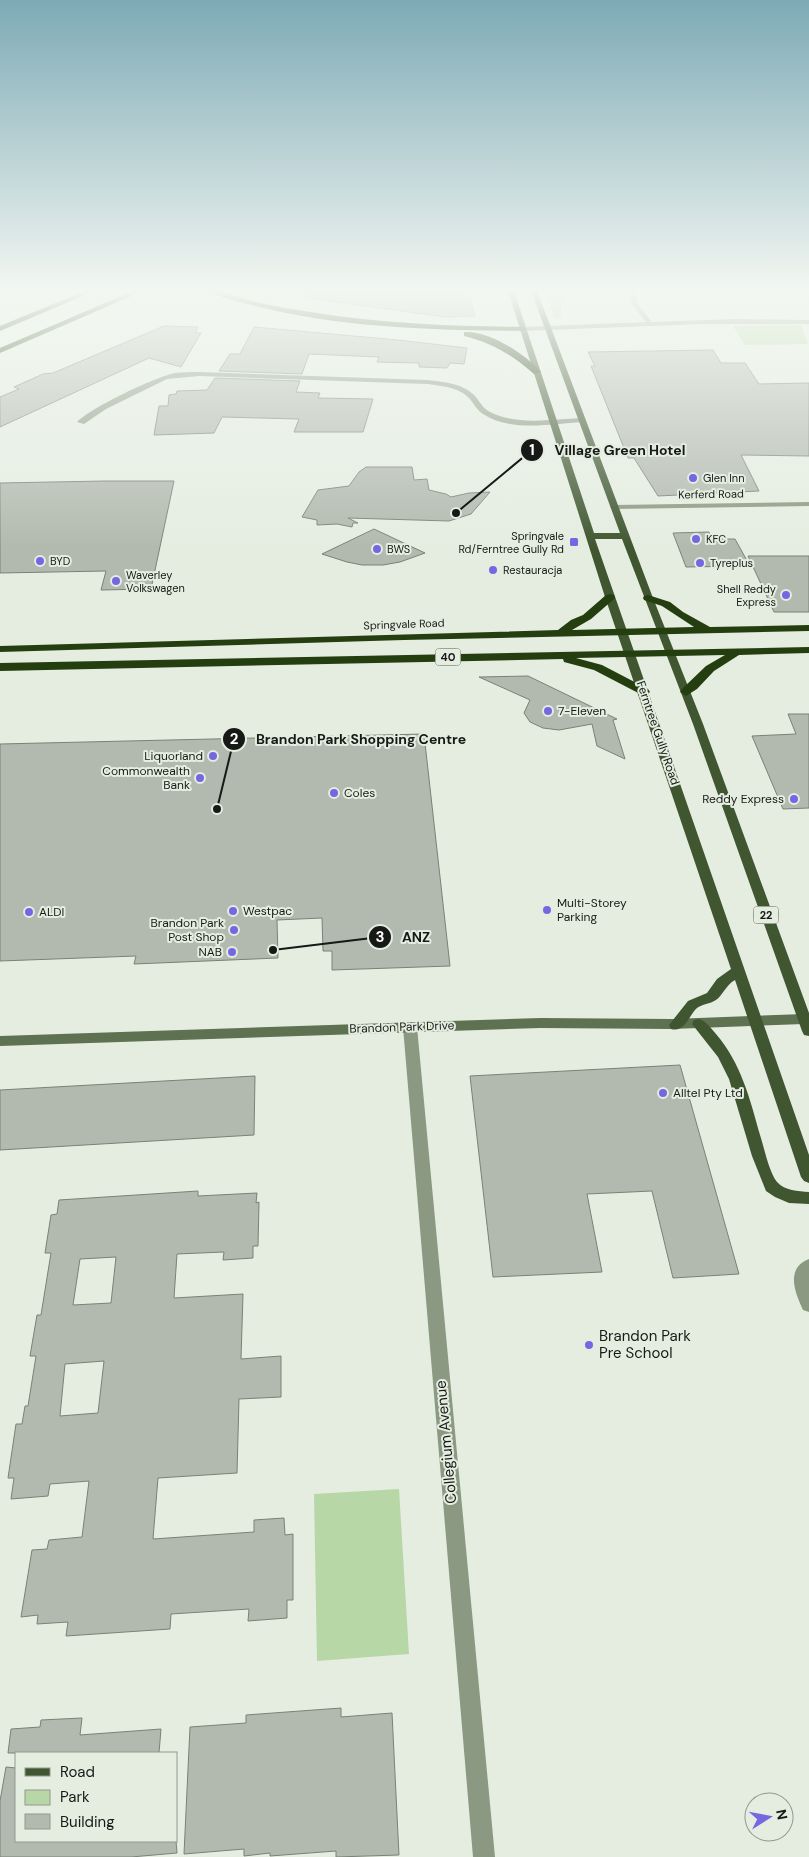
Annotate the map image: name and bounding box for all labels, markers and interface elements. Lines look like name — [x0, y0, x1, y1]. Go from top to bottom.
callout: Village Green Hotel — [519, 435, 695, 464]
text: 1 — [529, 440, 535, 460]
text: Village Green Hotel — [555, 441, 685, 459]
place label: Glen Inn — [703, 471, 744, 485]
marker: Glen Inn — [687, 472, 699, 484]
street label: Kerferd Road — [678, 486, 744, 502]
place label: Springvale Rd/Ferntree Gully Rd — [458, 529, 564, 556]
place label: KFC — [706, 532, 726, 546]
marker: KFC — [690, 533, 702, 545]
marker: Springvale Rd/Ferntree Gully Rd — [568, 536, 580, 548]
place label: BWS — [387, 542, 410, 556]
marker: BWS — [371, 543, 383, 555]
place label: BYD — [50, 554, 71, 568]
marker: BYD — [34, 555, 46, 567]
place label: Tyreplus — [710, 556, 753, 570]
marker: Tyreplus — [694, 557, 706, 569]
place label: Restauracja — [503, 563, 562, 577]
marker: Restauracja — [487, 564, 499, 576]
place label: Waverley Volkswagen — [126, 568, 185, 595]
marker: Waverley Volkswagen — [110, 575, 122, 587]
place label: Shell Reddy Express — [717, 582, 776, 609]
marker: Shell Reddy Express — [780, 589, 792, 601]
street label: Springvale Road — [363, 616, 445, 632]
road number: 40 — [436, 649, 460, 666]
street label: Ferntree Gully Road — [633, 679, 683, 787]
place label: 7-Eleven — [558, 703, 606, 719]
marker: 7-Eleven — [542, 705, 554, 717]
callout: Brandon Park Shopping Centre — [221, 725, 476, 754]
text: 2 — [230, 729, 239, 749]
text: Brandon Park Shopping Centre — [256, 730, 466, 748]
place label: Liquorland — [144, 748, 203, 764]
marker: Liquorland — [207, 750, 219, 762]
place label: Commonwealth Bank — [102, 763, 190, 793]
marker: Commonwealth Bank — [194, 772, 206, 784]
place label: Coles — [344, 785, 375, 801]
marker: Coles — [328, 787, 340, 799]
place label: Reddy Express — [702, 791, 784, 807]
marker: Reddy Express — [788, 793, 800, 805]
place label: Multi-Storey Parking — [557, 895, 627, 925]
place label: Westpac — [243, 903, 292, 919]
place label: ALDI — [39, 904, 64, 920]
marker: Multi-Storey Parking — [541, 904, 553, 916]
marker: Westpac — [227, 905, 239, 917]
marker: ALDI — [23, 906, 35, 918]
road number: 22 — [754, 906, 778, 924]
place label: Brandon Park Post Shop — [150, 915, 224, 945]
callout: ANZ — [367, 922, 440, 951]
marker: Brandon Park Post Shop — [228, 924, 240, 936]
text: 3 — [375, 927, 385, 947]
text: ANZ — [402, 928, 430, 946]
place label: NAB — [199, 944, 222, 960]
marker: NAB — [226, 946, 238, 958]
street label: Brandon Park Drive — [349, 1017, 455, 1037]
place label: Alltel Pty Ltd — [673, 1085, 743, 1101]
marker: Alltel Pty Ltd — [657, 1087, 669, 1099]
place label: Brandon Park Pre School — [599, 1326, 691, 1363]
marker: Brandon Park Pre School — [583, 1339, 595, 1351]
street label: Collegium Avenue — [431, 1380, 461, 1504]
legend — [15, 1752, 178, 1842]
text: Road — [60, 1762, 95, 1782]
text: Park — [60, 1787, 90, 1807]
north arrow — [744, 1792, 794, 1842]
text: N — [772, 1808, 792, 1821]
text: Building — [60, 1812, 115, 1832]

